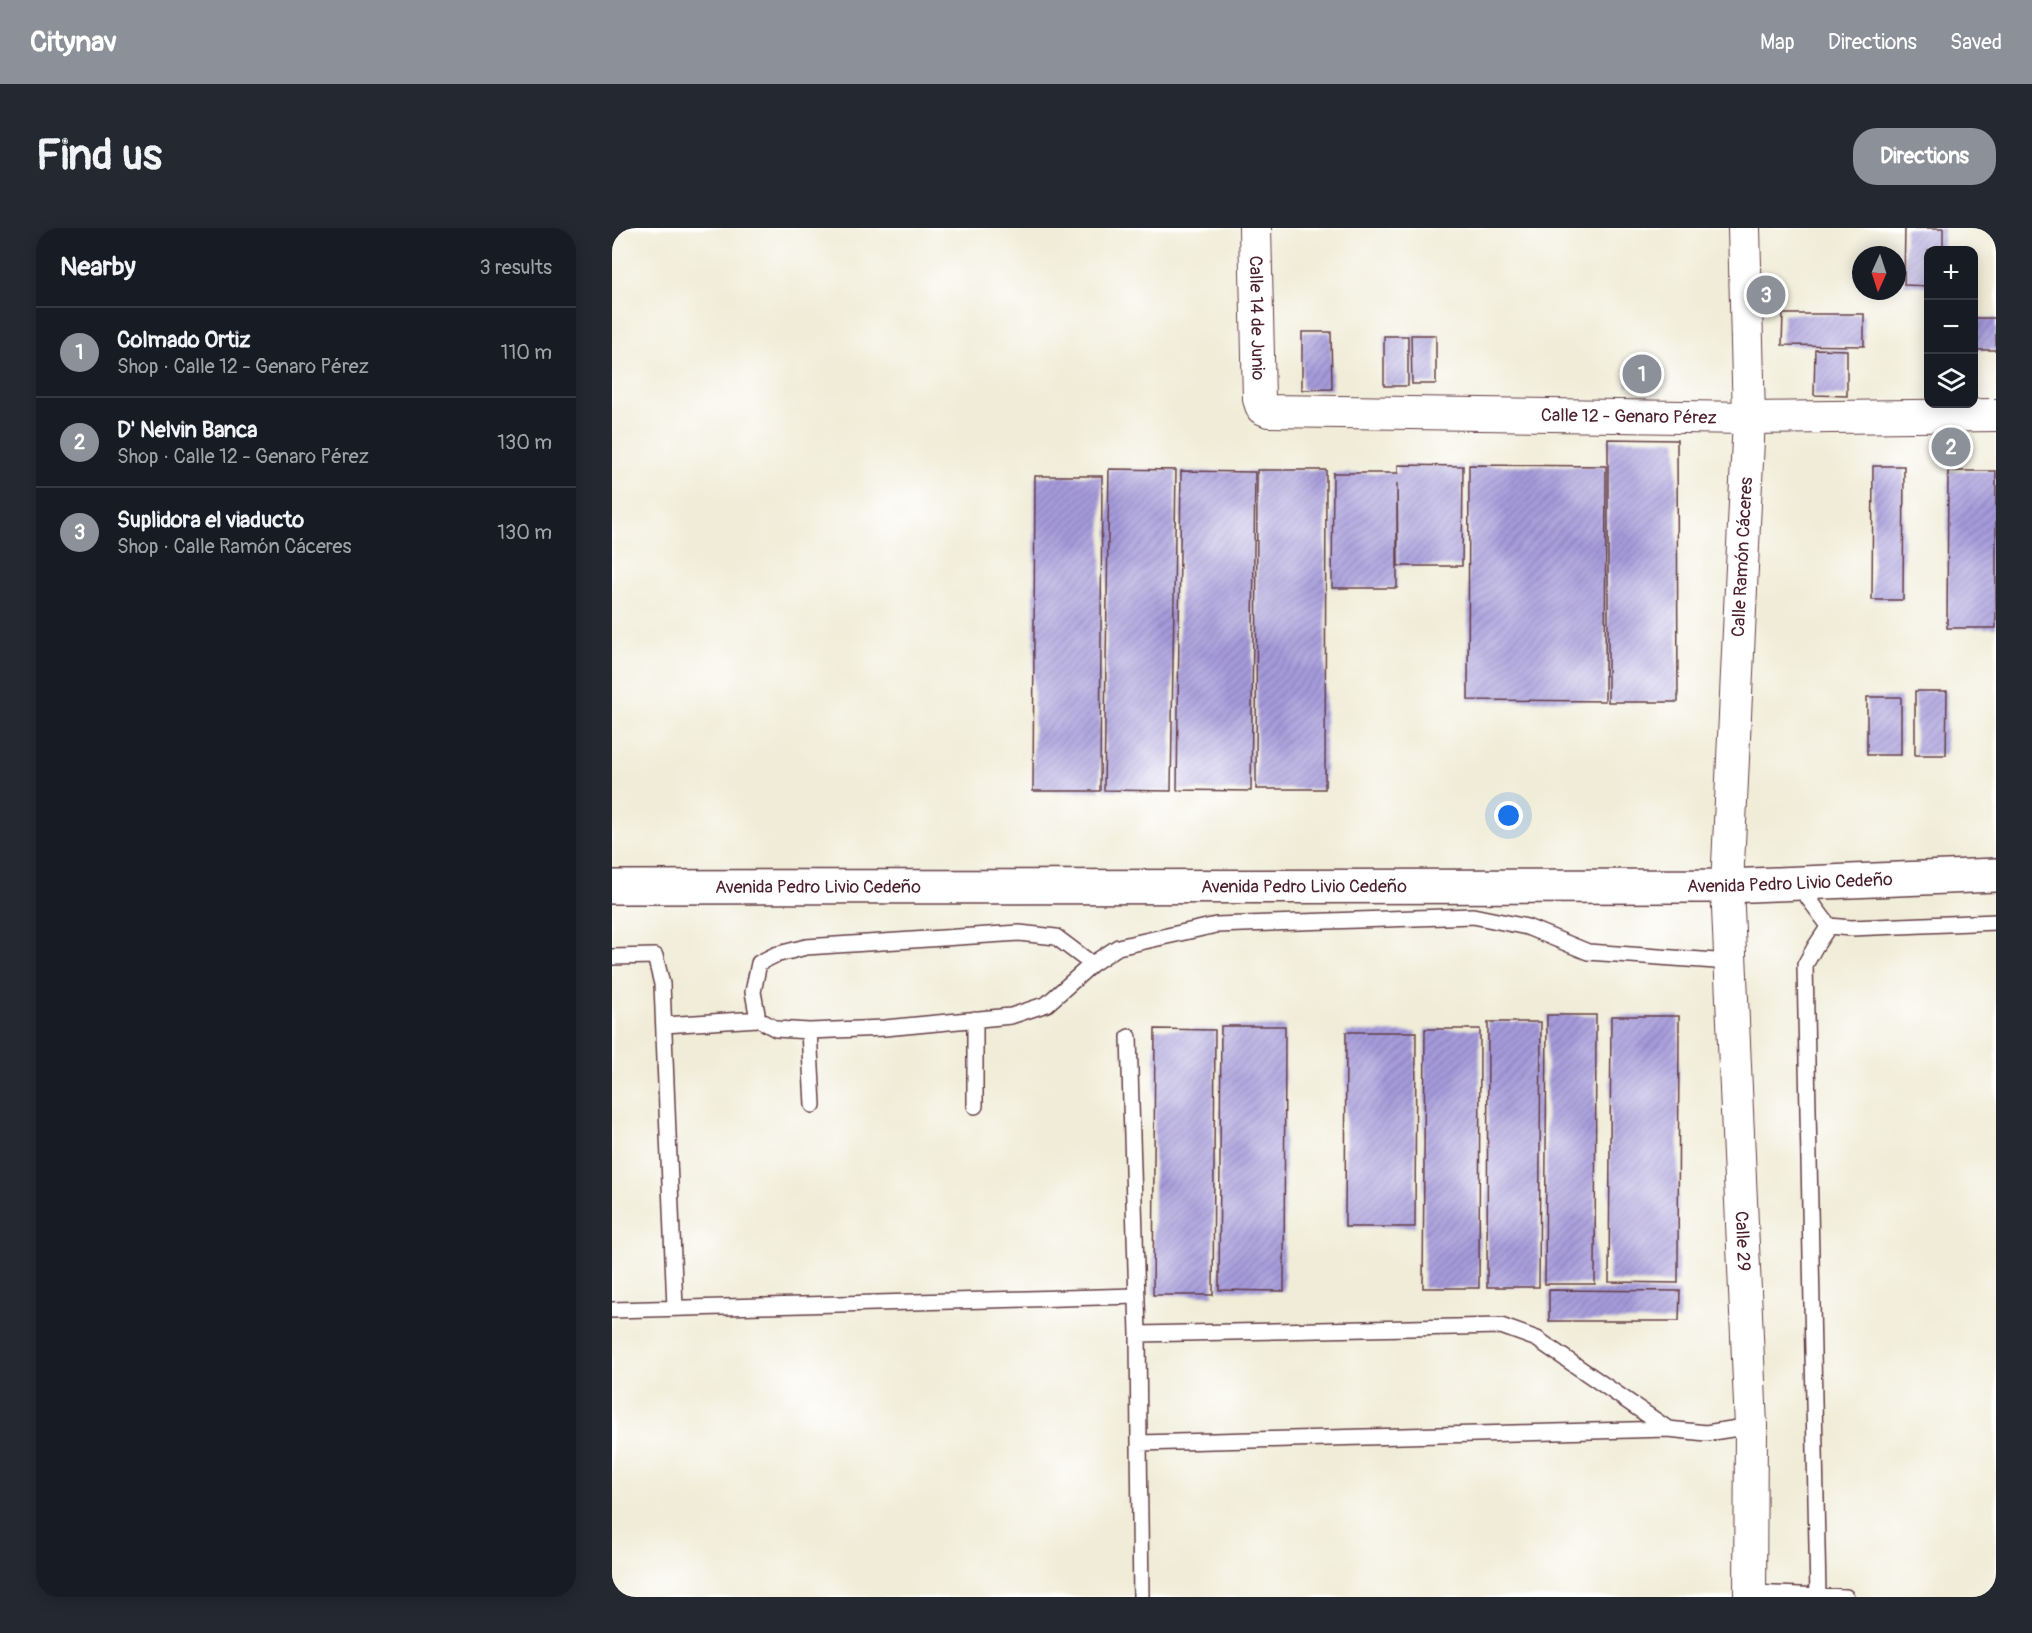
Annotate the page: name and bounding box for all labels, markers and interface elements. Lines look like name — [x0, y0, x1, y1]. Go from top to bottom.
text: Citynav — [30, 25, 117, 60]
text: Map — [1760, 29, 1795, 56]
text: Directions — [1828, 29, 1917, 56]
text: Saved — [1950, 29, 2002, 56]
button: Directions — [1853, 128, 1996, 185]
text: Find us — [36, 130, 162, 182]
north arrow — [1852, 246, 1906, 300]
map controls — [1924, 246, 1978, 408]
button: + — [1924, 246, 1978, 300]
text: Nearby — [60, 251, 136, 283]
text: 3 results — [480, 255, 552, 280]
street label: Calle 14 de Junio — [1244, 255, 1270, 381]
pin: 3 — [1746, 272, 1786, 318]
button: − — [1924, 300, 1978, 354]
text: Colmado Ortiz — [117, 326, 250, 354]
text: 1 — [76, 340, 83, 365]
text: 110 m — [501, 340, 552, 365]
pin: 1 — [1622, 352, 1662, 396]
text: Shop · Calle 12 - Genaro Pérez — [117, 354, 369, 379]
button: layers — [1924, 354, 1978, 408]
street label: Calle 12 - Genaro Pérez — [1541, 404, 1717, 430]
text: D' Nelvin Banca — [117, 416, 258, 444]
pin: 2 — [1932, 424, 1970, 470]
text: 2 — [74, 430, 85, 455]
text: 130 m — [497, 430, 552, 455]
text: Shop · Calle 12 - Genaro Pérez — [117, 444, 369, 469]
street label: Calle Ramón Cáceres — [1727, 477, 1758, 638]
text: Suplidora el viaducto — [117, 506, 304, 534]
text: 3 — [74, 520, 85, 545]
text: 130 m — [497, 520, 552, 545]
text: Shop · Calle Ramón Cáceres — [117, 534, 351, 559]
your location — [1494, 801, 1523, 830]
street label: Avenida Pedro Livio Cedeño — [1687, 868, 1894, 898]
street label: Avenida Pedro Livio Cedeño — [1201, 875, 1407, 898]
street label: Avenida Pedro Livio Cedeño — [715, 876, 921, 899]
street label: Calle 29 — [1729, 1211, 1755, 1272]

